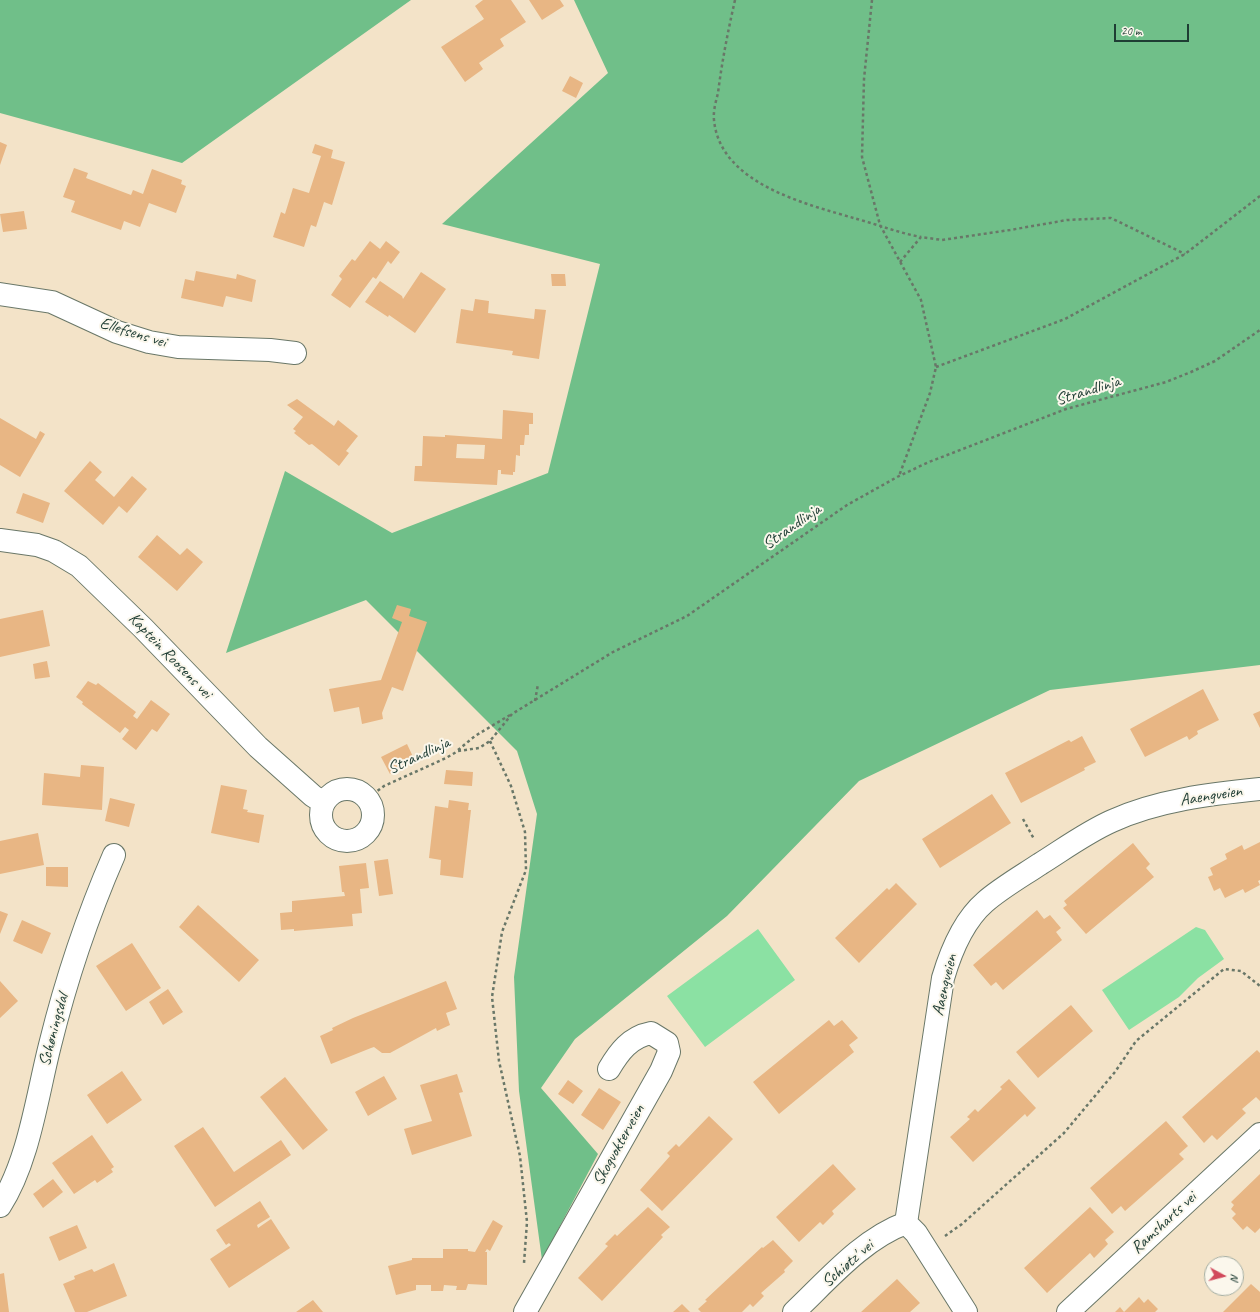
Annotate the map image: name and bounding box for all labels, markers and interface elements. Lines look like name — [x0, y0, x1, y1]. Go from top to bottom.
scale bar — [1116, 16, 1191, 42]
text: 20 m — [1121, 23, 1141, 39]
street label: Ellefsens vei — [97, 313, 169, 353]
street label: Strandlinja — [1053, 372, 1123, 410]
street label: Strandlinja — [759, 500, 825, 554]
street label: Kaptein Roosens vei — [124, 609, 216, 703]
street label: Strandlinja — [385, 733, 453, 779]
street label: Aaengveien — [1178, 781, 1244, 811]
street label: Aaengveien — [928, 952, 962, 1018]
street label: Schøningsdal — [35, 991, 73, 1069]
street label: Skogvokterveien — [588, 1101, 650, 1189]
street label: Ramsharts vei — [1127, 1188, 1201, 1258]
street label: Schiøtz' vei — [818, 1236, 878, 1292]
north arrow — [1204, 1256, 1244, 1296]
text: N — [1228, 1273, 1242, 1282]

